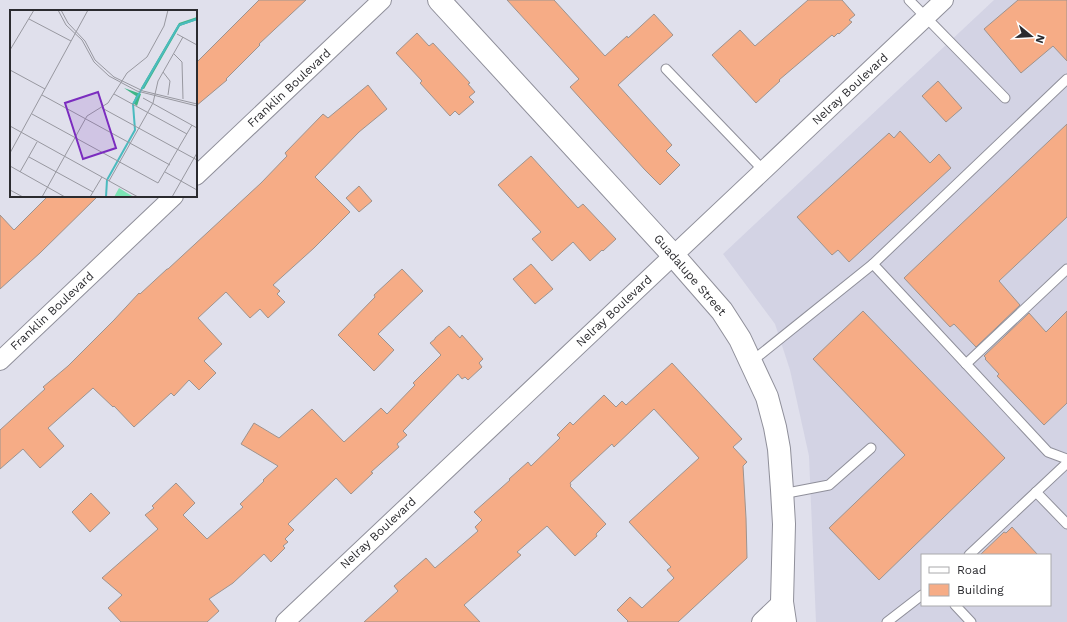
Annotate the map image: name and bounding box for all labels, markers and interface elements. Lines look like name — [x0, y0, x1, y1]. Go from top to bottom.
inset map — [10, 10, 197, 197]
north arrow — [1011, 16, 1051, 56]
text: N — [1033, 33, 1047, 45]
street label: Franklin Boulevard — [244, 46, 334, 130]
street label: Nelray Boulevard — [809, 50, 891, 128]
street label: Guadalupe Street — [651, 232, 729, 318]
street label: Franklin Boulevard — [7, 269, 97, 353]
street label: Nelray Boulevard — [573, 272, 655, 350]
street label: Nelray Boulevard — [337, 494, 419, 572]
legend — [921, 554, 1051, 606]
text: Road — [957, 563, 986, 577]
text: Building — [957, 583, 1004, 597]

